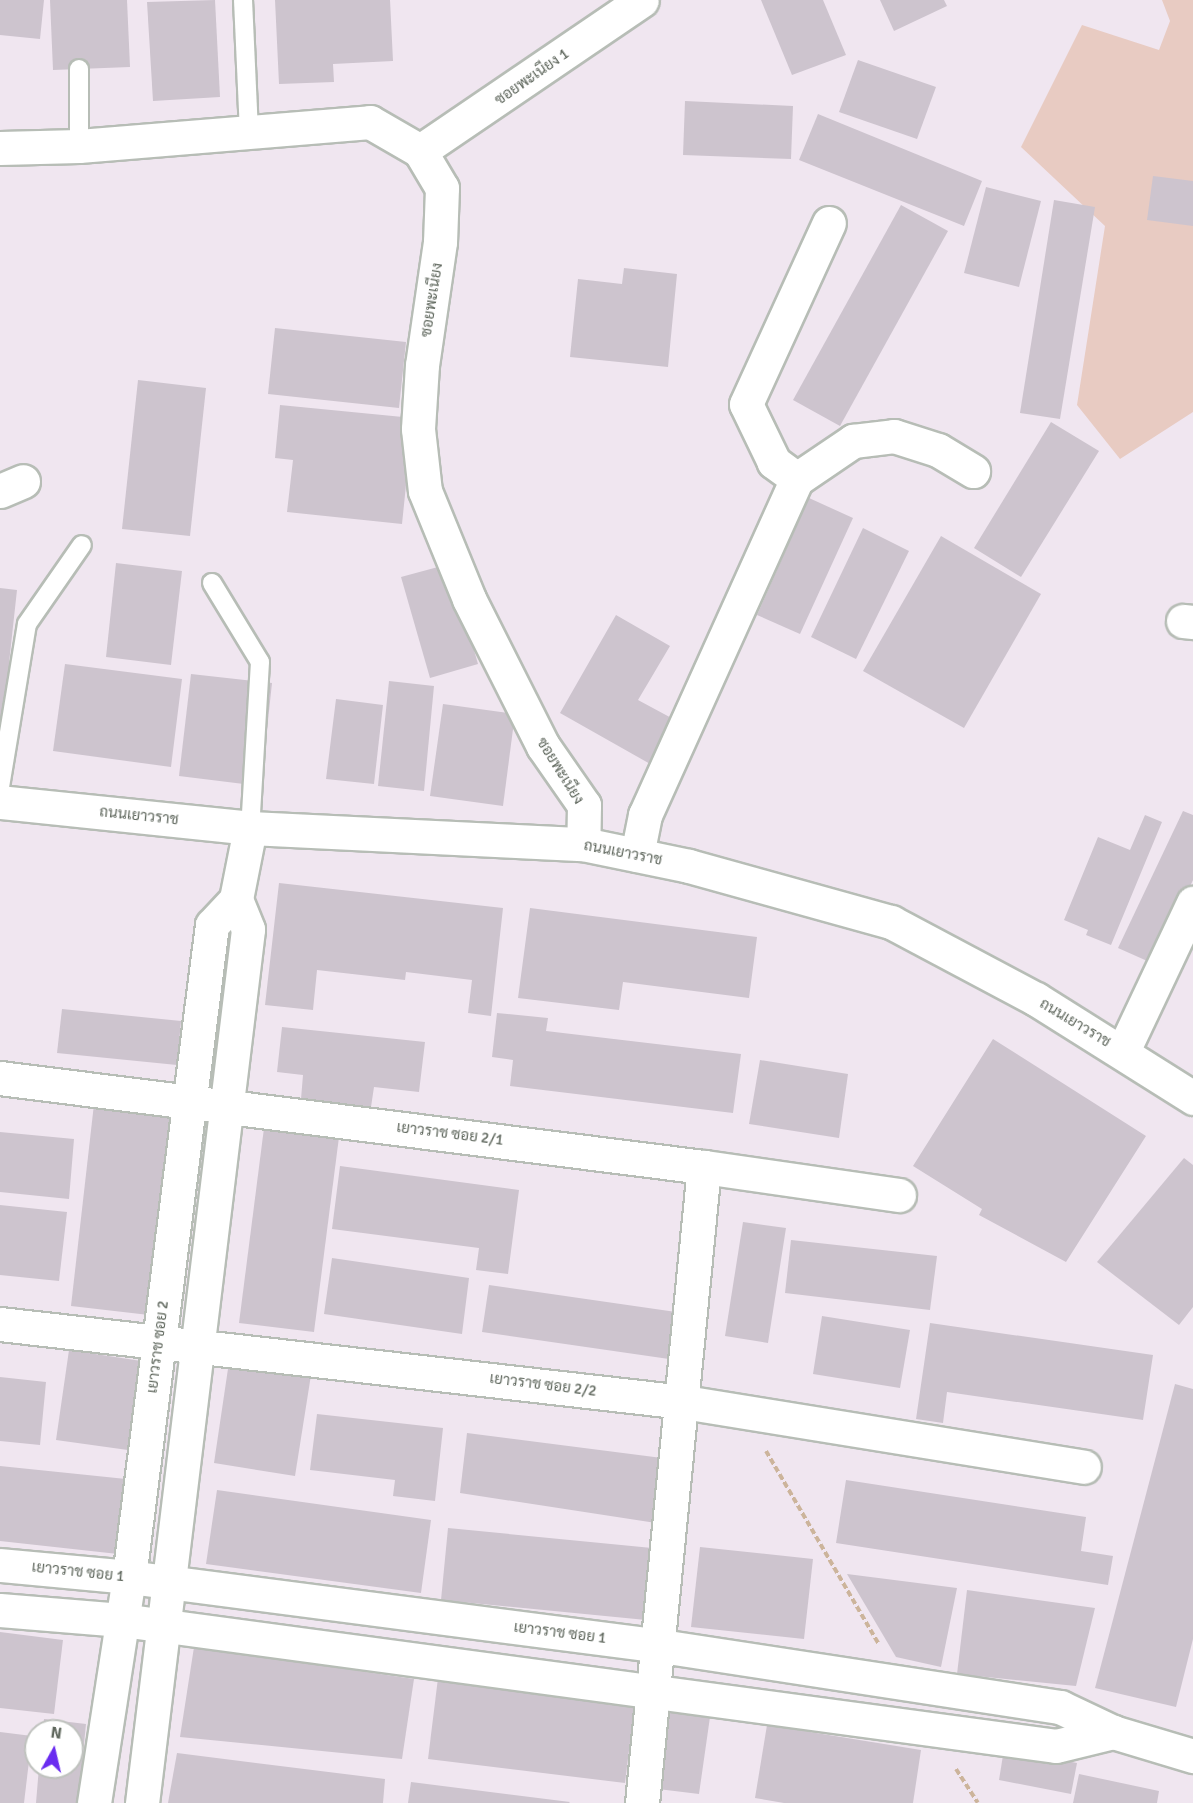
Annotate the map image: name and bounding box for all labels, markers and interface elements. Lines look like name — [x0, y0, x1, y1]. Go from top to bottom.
street label: ซอยพะเนียง 1 — [491, 45, 573, 109]
street label: ซอยพะเนียง — [417, 262, 447, 338]
street label: ซอยพะเนียง — [532, 734, 588, 808]
street label: ถนนเยาวราช — [98, 803, 180, 829]
street label: ถนนเยาวราช — [582, 837, 664, 869]
street label: ถนนเยาวราช — [1036, 995, 1114, 1051]
street label: เยาวราช ซอย 2/1 — [396, 1119, 504, 1149]
street label: เยาวราช ซอย 2 — [143, 1300, 173, 1394]
street label: เยาวราช ซอย 2/2 — [489, 1370, 597, 1400]
street label: เยาวราช ซอย 1 — [31, 1558, 125, 1586]
street label: เยาวราช ซอย 1 — [513, 1618, 607, 1648]
north arrow — [24, 1719, 84, 1779]
text: N — [49, 1722, 63, 1744]

